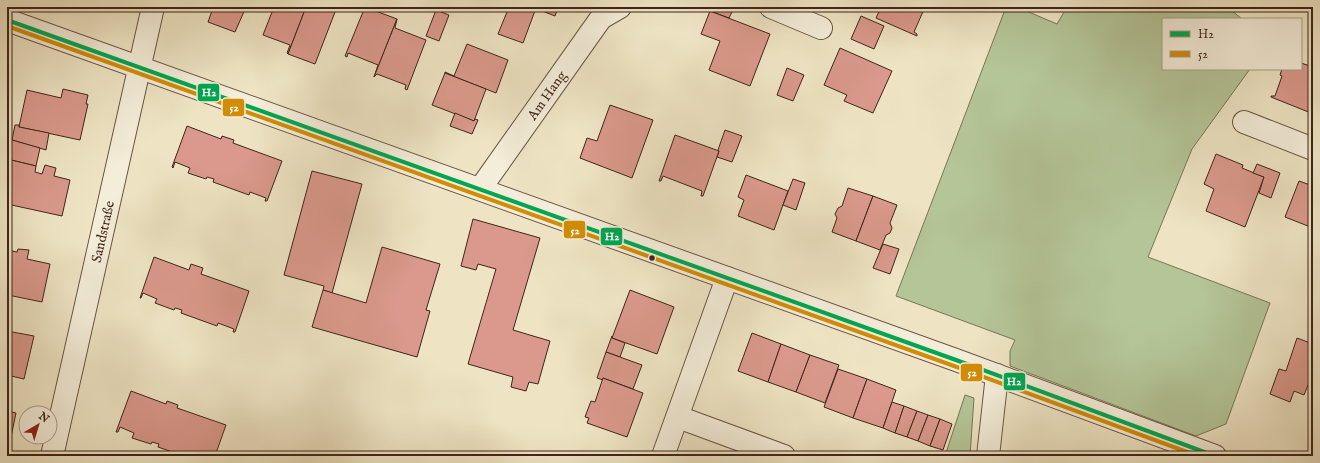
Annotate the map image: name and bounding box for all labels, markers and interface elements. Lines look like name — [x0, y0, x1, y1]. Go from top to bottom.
legend — [1162, 18, 1302, 70]
text: H2 — [1198, 27, 1214, 42]
text: 52 — [1198, 47, 1208, 62]
street label: Am Hang — [523, 67, 571, 125]
line badge: H2 — [197, 83, 220, 102]
text: H2 — [202, 86, 217, 100]
line badge: 52 — [222, 98, 245, 117]
text: 52 — [229, 101, 239, 115]
street label: Sandstraße — [88, 199, 119, 264]
line badge: 52 — [563, 220, 586, 239]
text: 52 — [570, 224, 580, 238]
line badge: H2 — [600, 227, 623, 246]
text: H2 — [605, 230, 620, 244]
unlabelled marker — [647, 253, 657, 263]
line badge: 52 — [960, 363, 983, 382]
text: 52 — [967, 366, 977, 380]
line badge: H2 — [1003, 372, 1026, 391]
text: H2 — [1007, 375, 1022, 389]
north arrow — [18, 405, 58, 445]
text: N — [35, 409, 52, 427]

